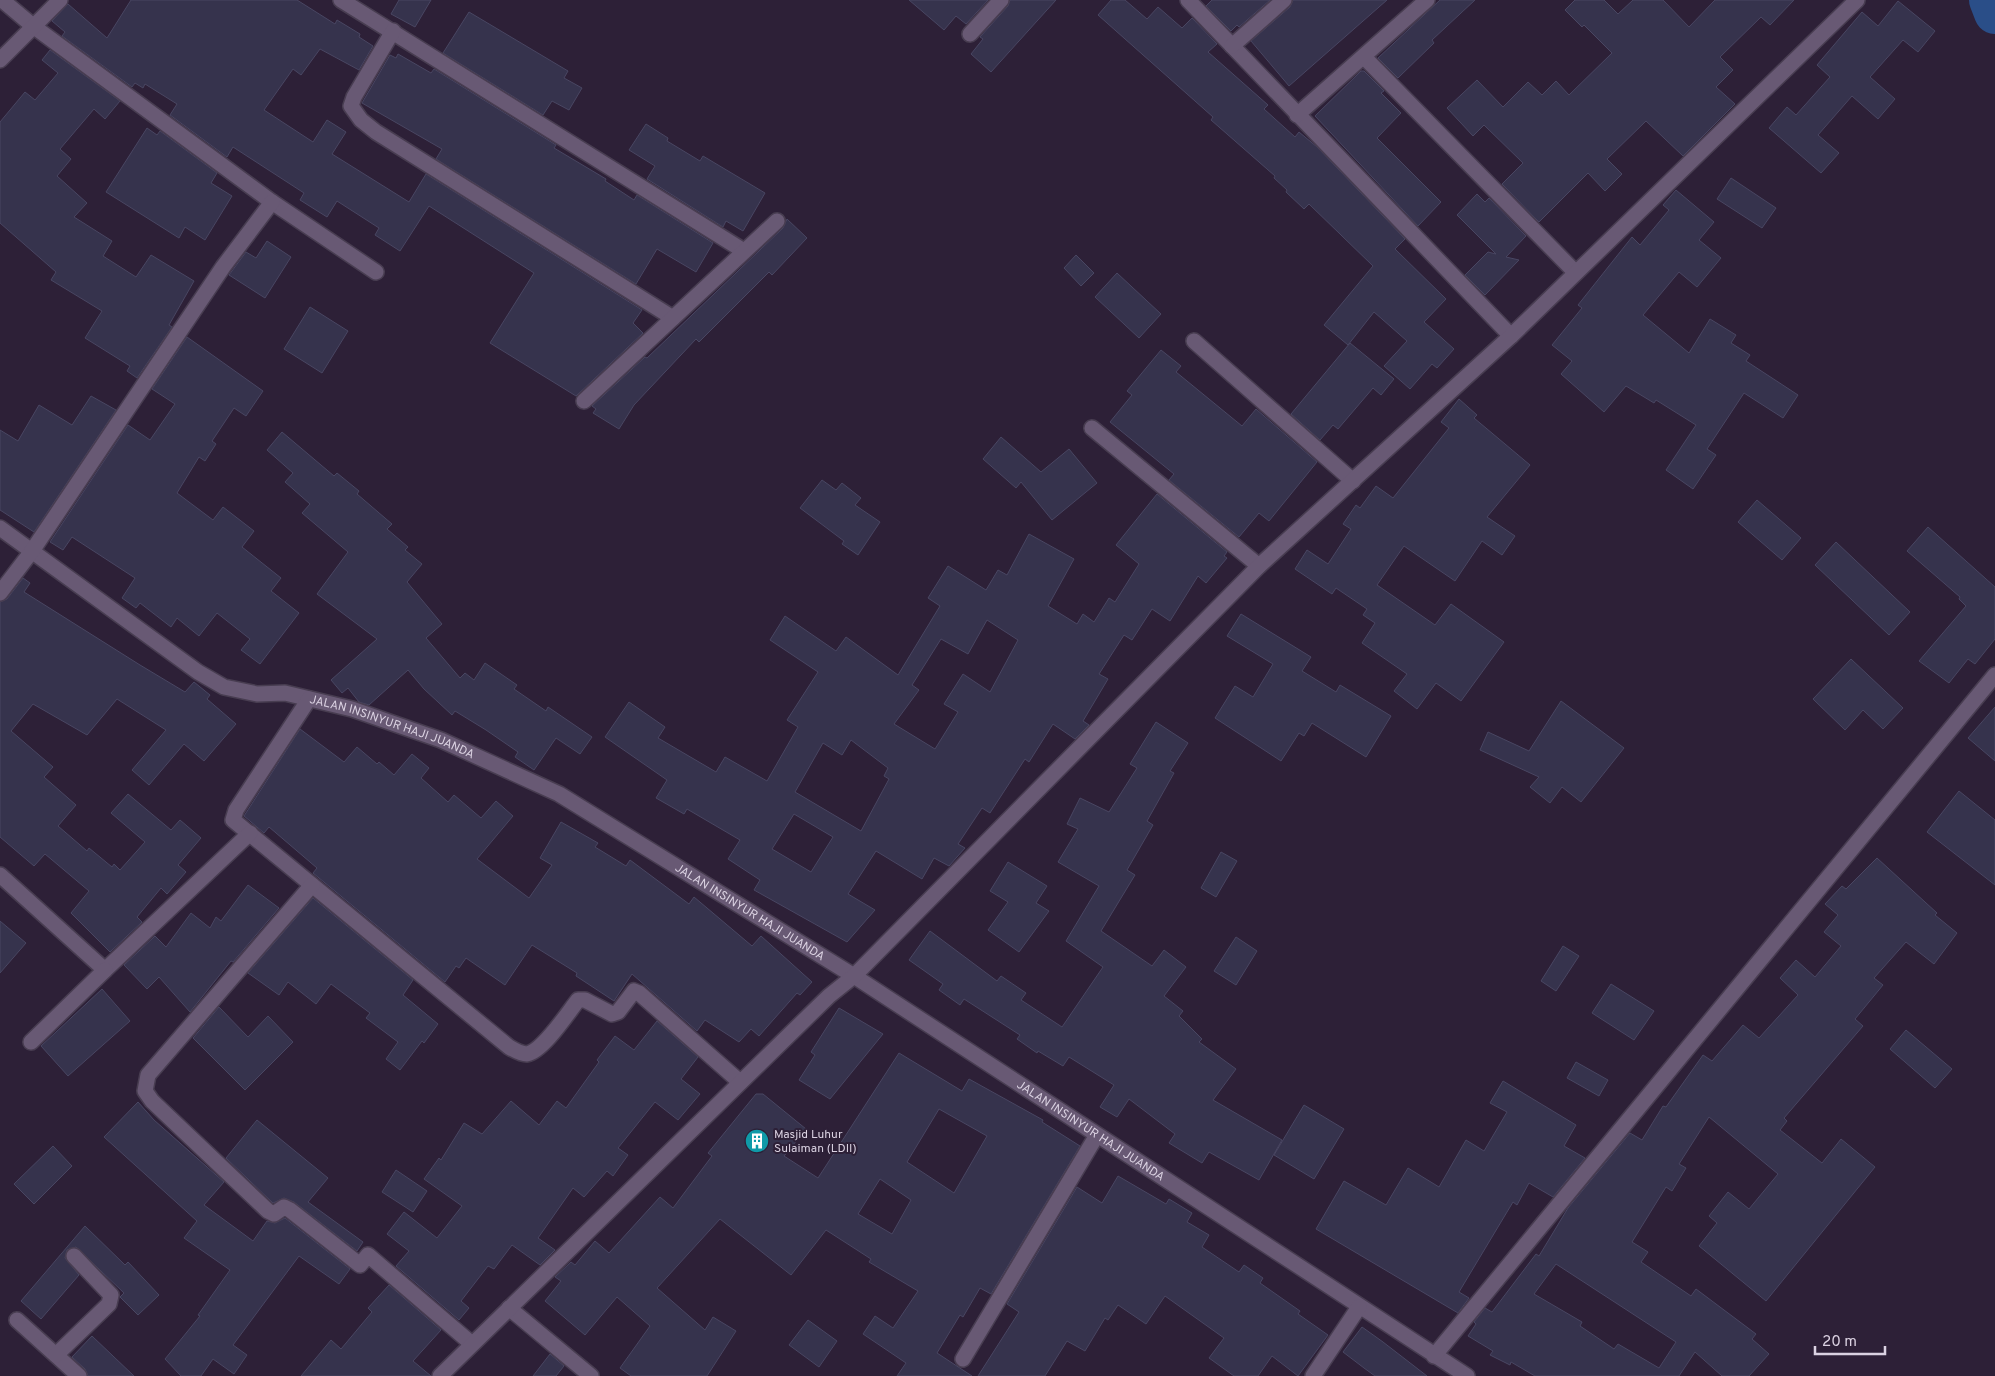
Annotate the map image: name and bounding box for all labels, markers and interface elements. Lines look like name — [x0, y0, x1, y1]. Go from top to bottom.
street label: JALAN INSINYUR HAJI JUANDA — [308, 692, 477, 763]
street label: JALAN INSINYUR HAJI JUANDA — [672, 860, 828, 965]
street label: JALAN INSINYUR HAJI JUANDA — [1013, 1077, 1167, 1186]
place label: Masjid Luhur Sulaiman (LDII) — [774, 1127, 857, 1157]
building icon: Masjid Luhur Sulaiman (LDII) — [744, 1128, 770, 1154]
scale bar — [1815, 1324, 1885, 1356]
text: 20 m — [1822, 1333, 1857, 1352]

